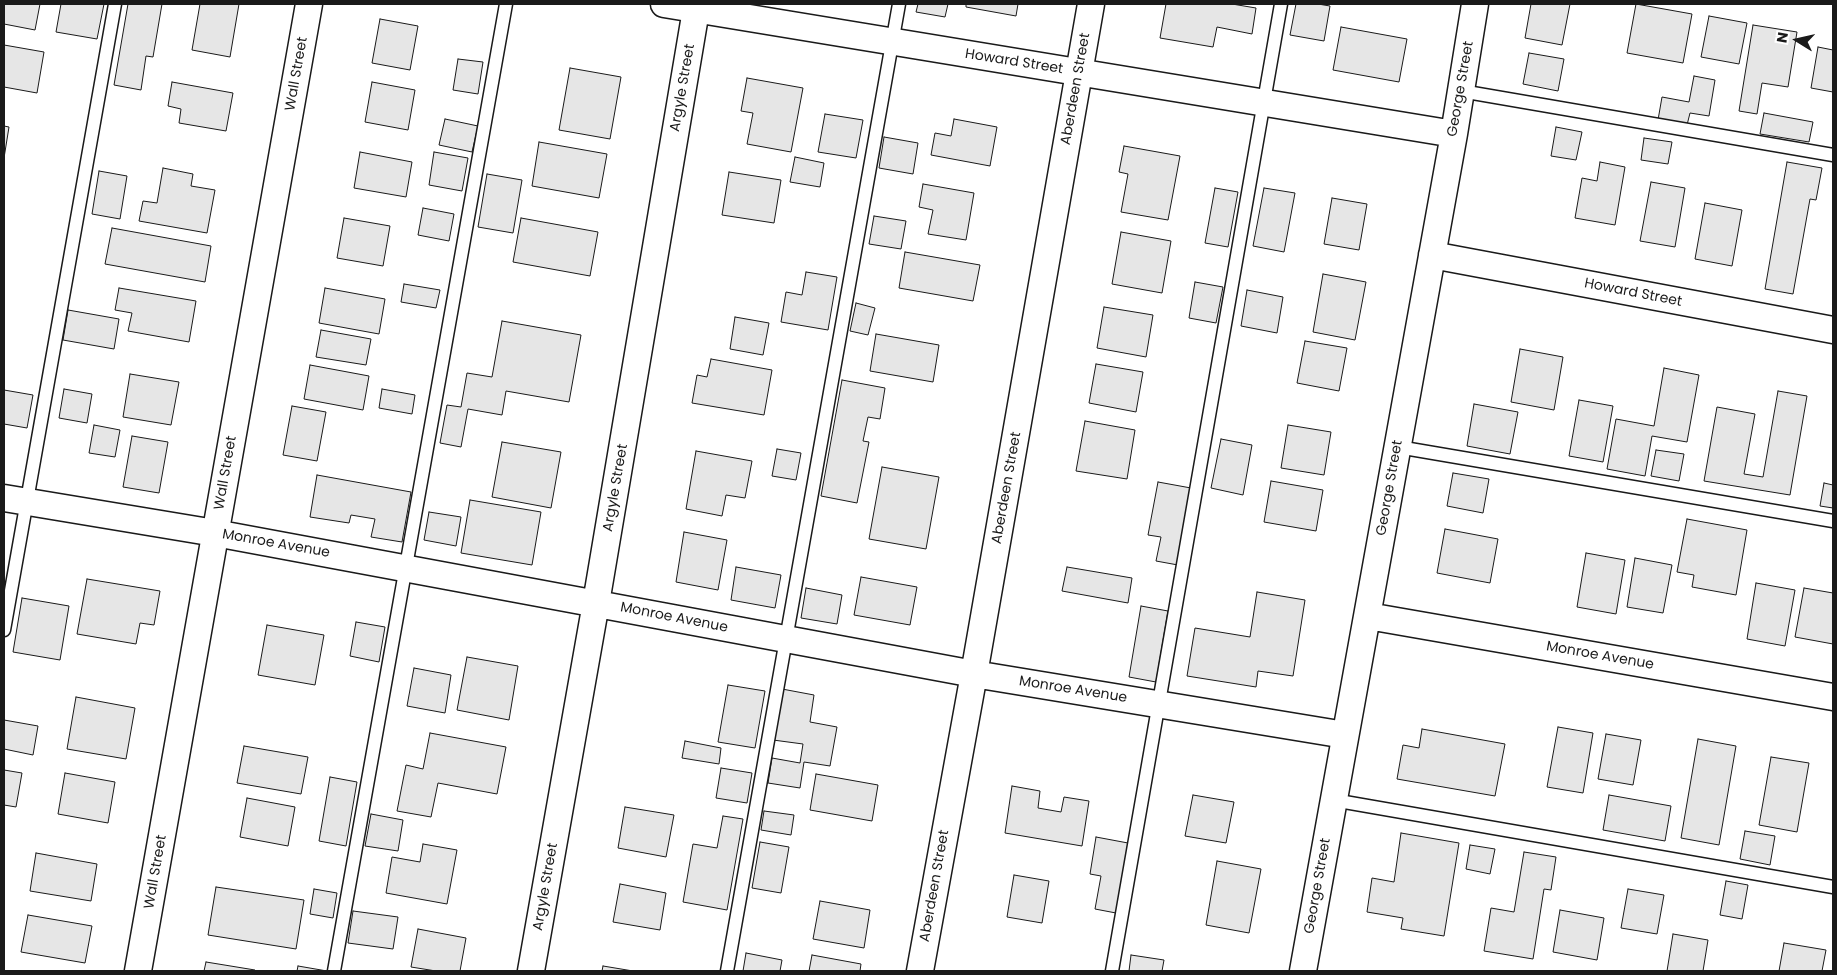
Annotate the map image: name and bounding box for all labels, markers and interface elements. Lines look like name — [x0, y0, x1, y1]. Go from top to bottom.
north arrow — [1772, 15, 1822, 65]
text: N — [1771, 30, 1793, 44]
street label: Aberdeen Street — [1058, 32, 1094, 146]
street label: Wall Street — [282, 36, 312, 112]
street label: George Street — [1444, 40, 1478, 138]
street label: Argyle Street — [667, 43, 699, 133]
street label: Howard Street — [964, 46, 1064, 78]
street label: Howard Street — [1583, 275, 1683, 311]
street label: Aberdeen Street — [989, 431, 1025, 545]
street label: Wall Street — [211, 435, 241, 511]
street label: George Street — [1373, 439, 1407, 537]
street label: Argyle Street — [600, 443, 632, 533]
street label: Monroe Avenue — [221, 526, 331, 562]
street label: Monroe Avenue — [619, 599, 729, 637]
street label: Monroe Avenue — [1545, 638, 1655, 674]
street label: Monroe Avenue — [1018, 673, 1128, 707]
street label: Aberdeen Street — [917, 829, 953, 943]
street label: Wall Street — [141, 834, 171, 910]
street label: George Street — [1301, 837, 1335, 935]
street label: Argyle Street — [530, 842, 562, 932]

